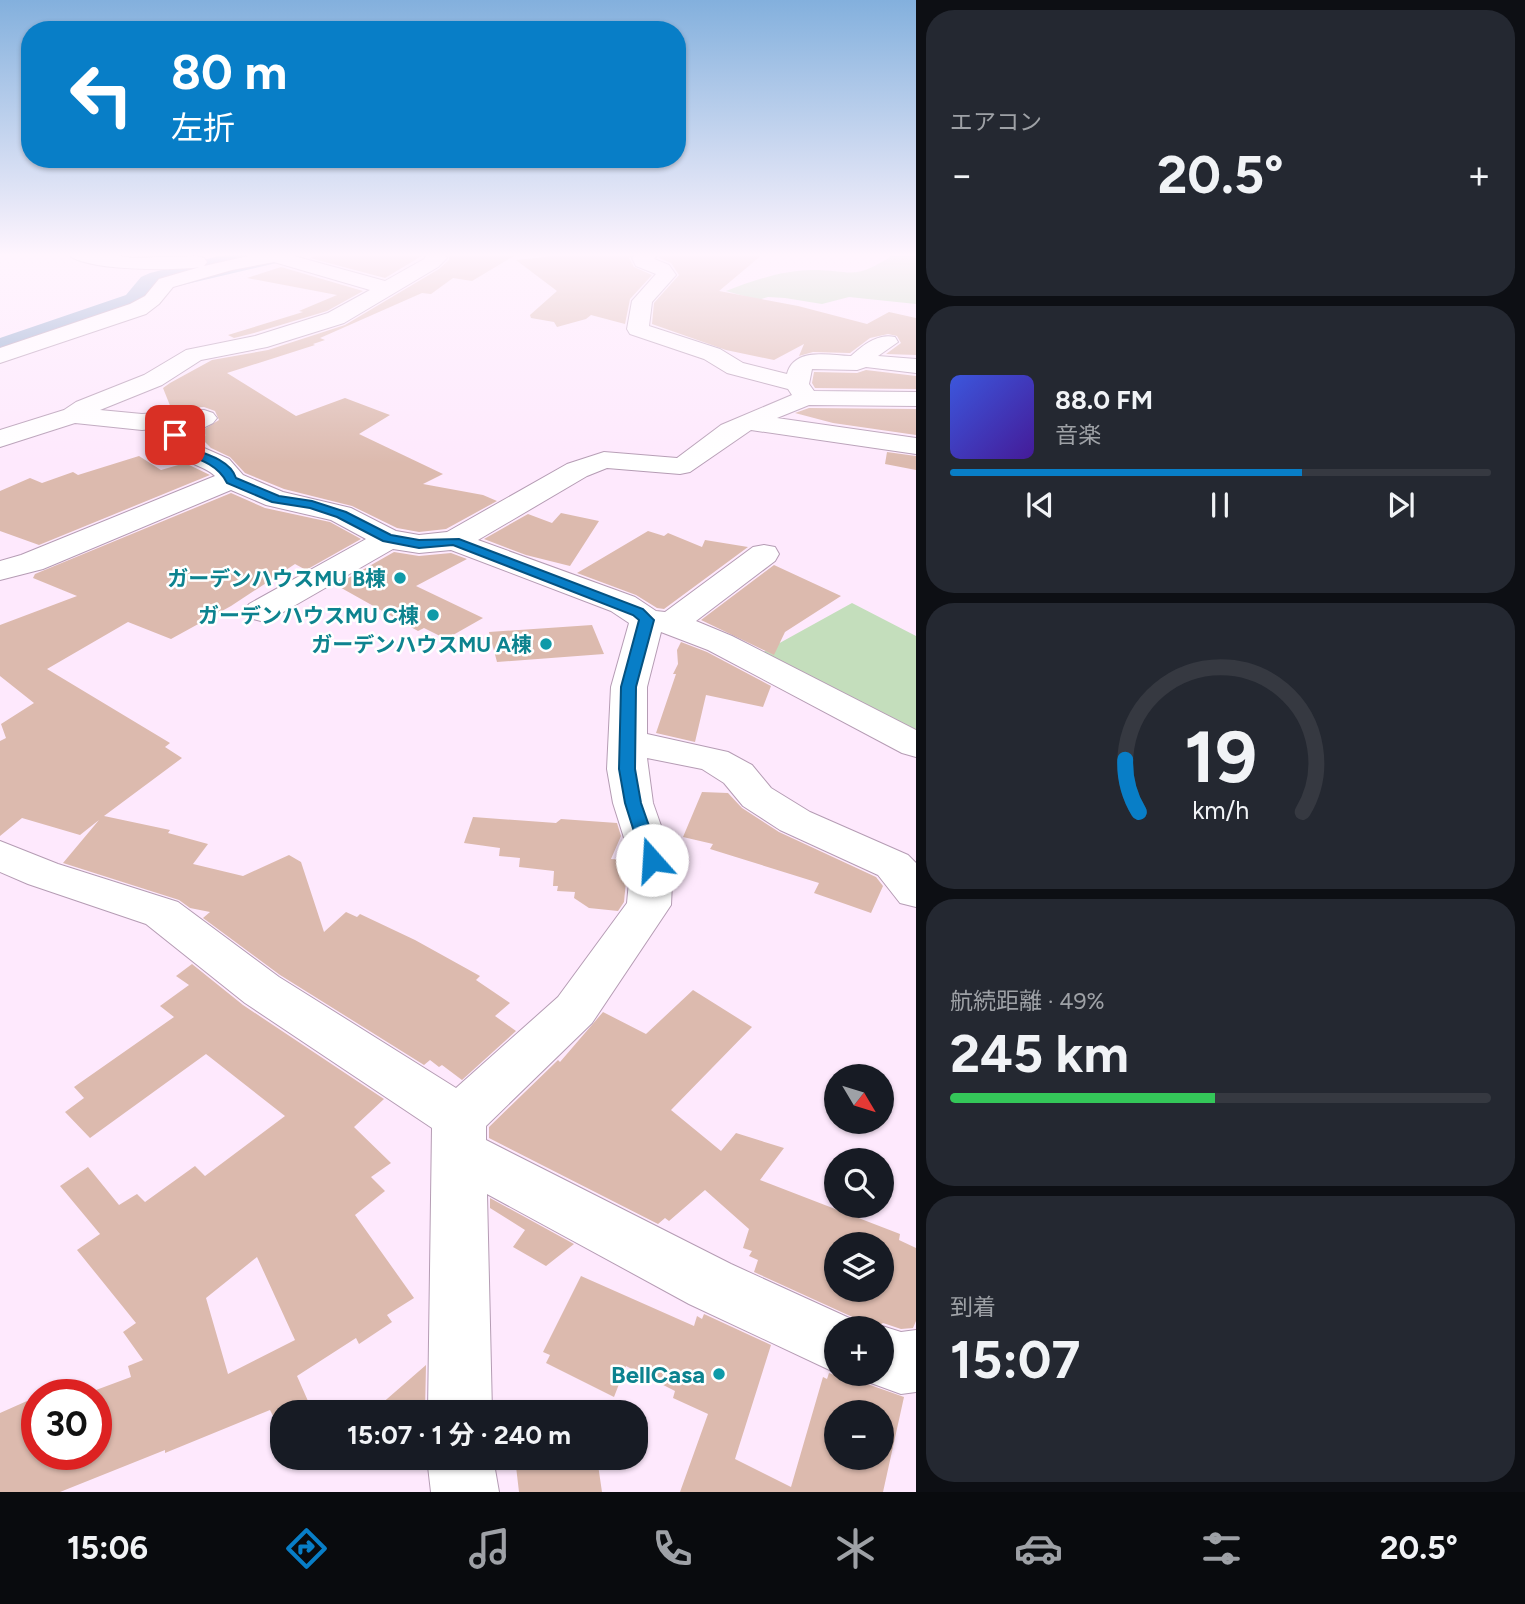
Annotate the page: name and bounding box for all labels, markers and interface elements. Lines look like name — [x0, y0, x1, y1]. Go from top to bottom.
text: 80 m — [171, 42, 287, 101]
icon: left — [56, 49, 147, 140]
text: エアコン — [950, 108, 1042, 136]
text: 左折 — [171, 109, 235, 147]
text: 20.5° — [1157, 144, 1284, 206]
text: − — [950, 152, 974, 198]
text: + — [1467, 152, 1491, 198]
text: 88.0 FM — [1055, 384, 1153, 416]
pin — [145, 405, 205, 465]
icon: arrive — [156, 416, 194, 454]
text: 音楽 — [1055, 421, 1101, 449]
icon: previous — [1021, 486, 1059, 524]
icon: pause — [1201, 486, 1239, 524]
icon: next — [1382, 486, 1420, 524]
place label: ガーデンハウスMU B棟 — [167, 566, 386, 591]
marker: ガーデンハウスMU B棟 — [392, 570, 408, 586]
place label: ガーデンハウスMU C棟 — [198, 603, 419, 628]
marker: ガーデンハウスMU C棟 — [425, 607, 441, 623]
place label: ガーデンハウスMU A棟 — [311, 632, 532, 657]
marker: ガーデンハウスMU A棟 — [538, 636, 554, 652]
text: 19 — [1184, 713, 1257, 800]
text: km/h — [1192, 795, 1249, 825]
position arrow — [615, 823, 689, 897]
text: 航続距離 · 49% — [950, 987, 1105, 1015]
text: 245 km — [950, 1023, 1129, 1085]
north arrow — [824, 1064, 894, 1134]
map controls — [824, 1064, 894, 1470]
button: search — [824, 1148, 894, 1218]
button: layers — [824, 1232, 894, 1302]
text: 到着 — [950, 1293, 996, 1321]
button: + — [824, 1316, 894, 1386]
text: 15:07 — [950, 1329, 1080, 1391]
place label: BellCasa — [611, 1360, 705, 1389]
marker: BellCasa — [711, 1366, 727, 1382]
speed limit sign: 30 — [21, 1379, 112, 1470]
button: − — [824, 1400, 894, 1470]
text: 15:07 · 1 分 · 240 m — [347, 1419, 571, 1451]
icon: directions — [282, 1524, 331, 1573]
icon: music — [465, 1524, 514, 1573]
icon: phone — [648, 1524, 697, 1573]
icon: climate — [831, 1524, 880, 1573]
icon: car — [1014, 1524, 1063, 1573]
icon: filters — [1197, 1524, 1246, 1573]
text: 15:06 — [67, 1529, 148, 1567]
text: 20.5° — [1380, 1529, 1458, 1567]

